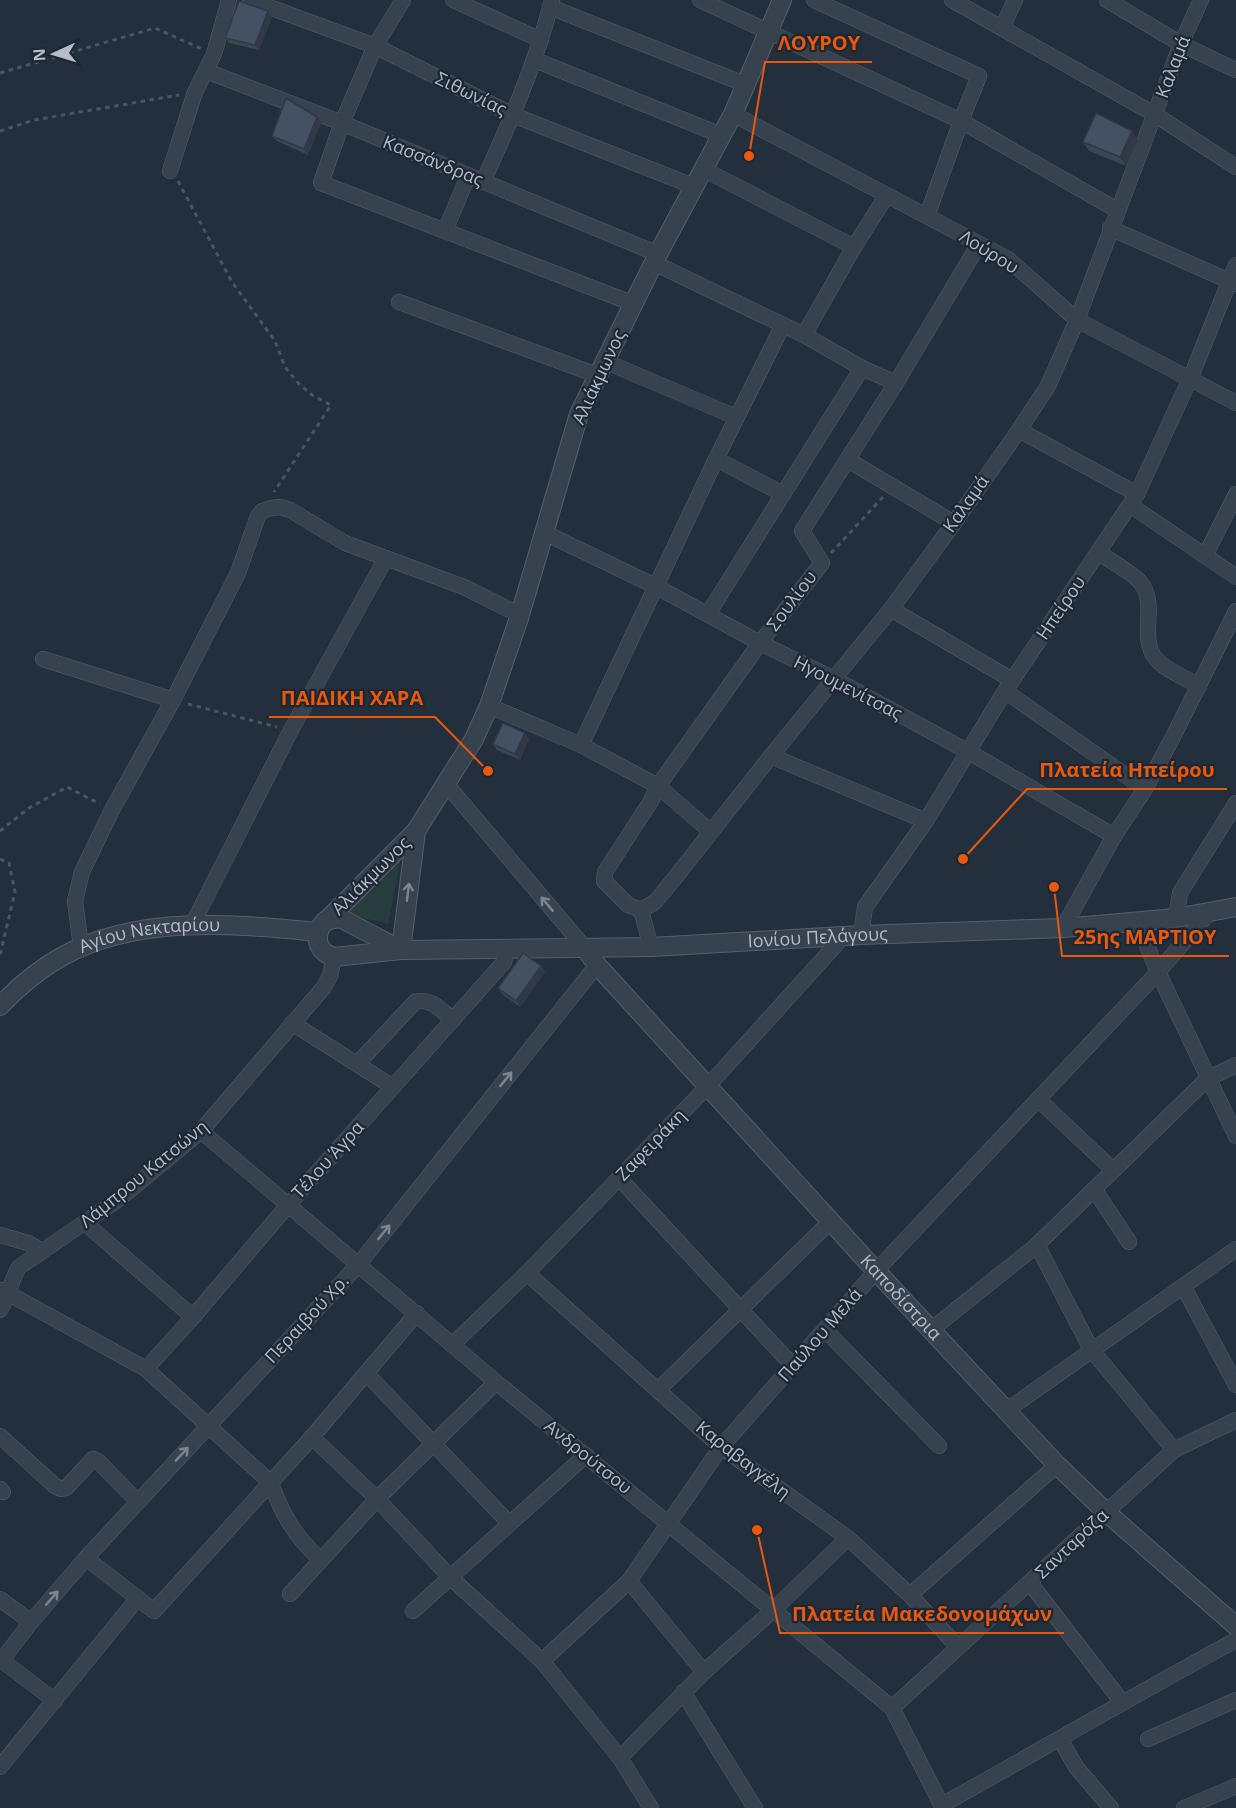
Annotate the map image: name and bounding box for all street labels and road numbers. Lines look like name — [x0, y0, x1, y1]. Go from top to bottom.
street label: Καλαμά — [1149, 32, 1195, 101]
street label: Σιθωνίας — [432, 66, 511, 121]
street label: Κασσάνδρας — [380, 129, 487, 191]
street label: Λούρου — [955, 224, 1024, 279]
street label: Αλιάκμωνος — [566, 325, 631, 428]
street label: Καλαμά — [937, 470, 994, 537]
street label: Σουλίου — [761, 565, 822, 635]
street label: Ηπείρου — [1030, 571, 1090, 644]
street label: Ηγουμενίτσας — [790, 649, 907, 725]
street label: Αλιάκμωνος — [326, 831, 415, 920]
street label: Αγίου Νεκταρίου — [75, 912, 220, 958]
street label: Ιονίου Πελάγους — [747, 921, 888, 952]
street label: Ζαφειράκη — [610, 1103, 691, 1185]
street label: Λάμπρου Κατσώνη — [74, 1114, 212, 1232]
street label: Τέλου Άγρα — [286, 1115, 369, 1203]
street label: Καποδίστρια — [855, 1249, 947, 1345]
street label: Περαιβού Χρ. — [259, 1269, 354, 1368]
street label: Παύλου Μελά — [772, 1282, 867, 1386]
street label: Ανδρούτσου — [540, 1414, 637, 1499]
street label: Καραβαγγέλη — [691, 1415, 796, 1504]
street label: Σανταρόζα — [1030, 1503, 1113, 1583]

